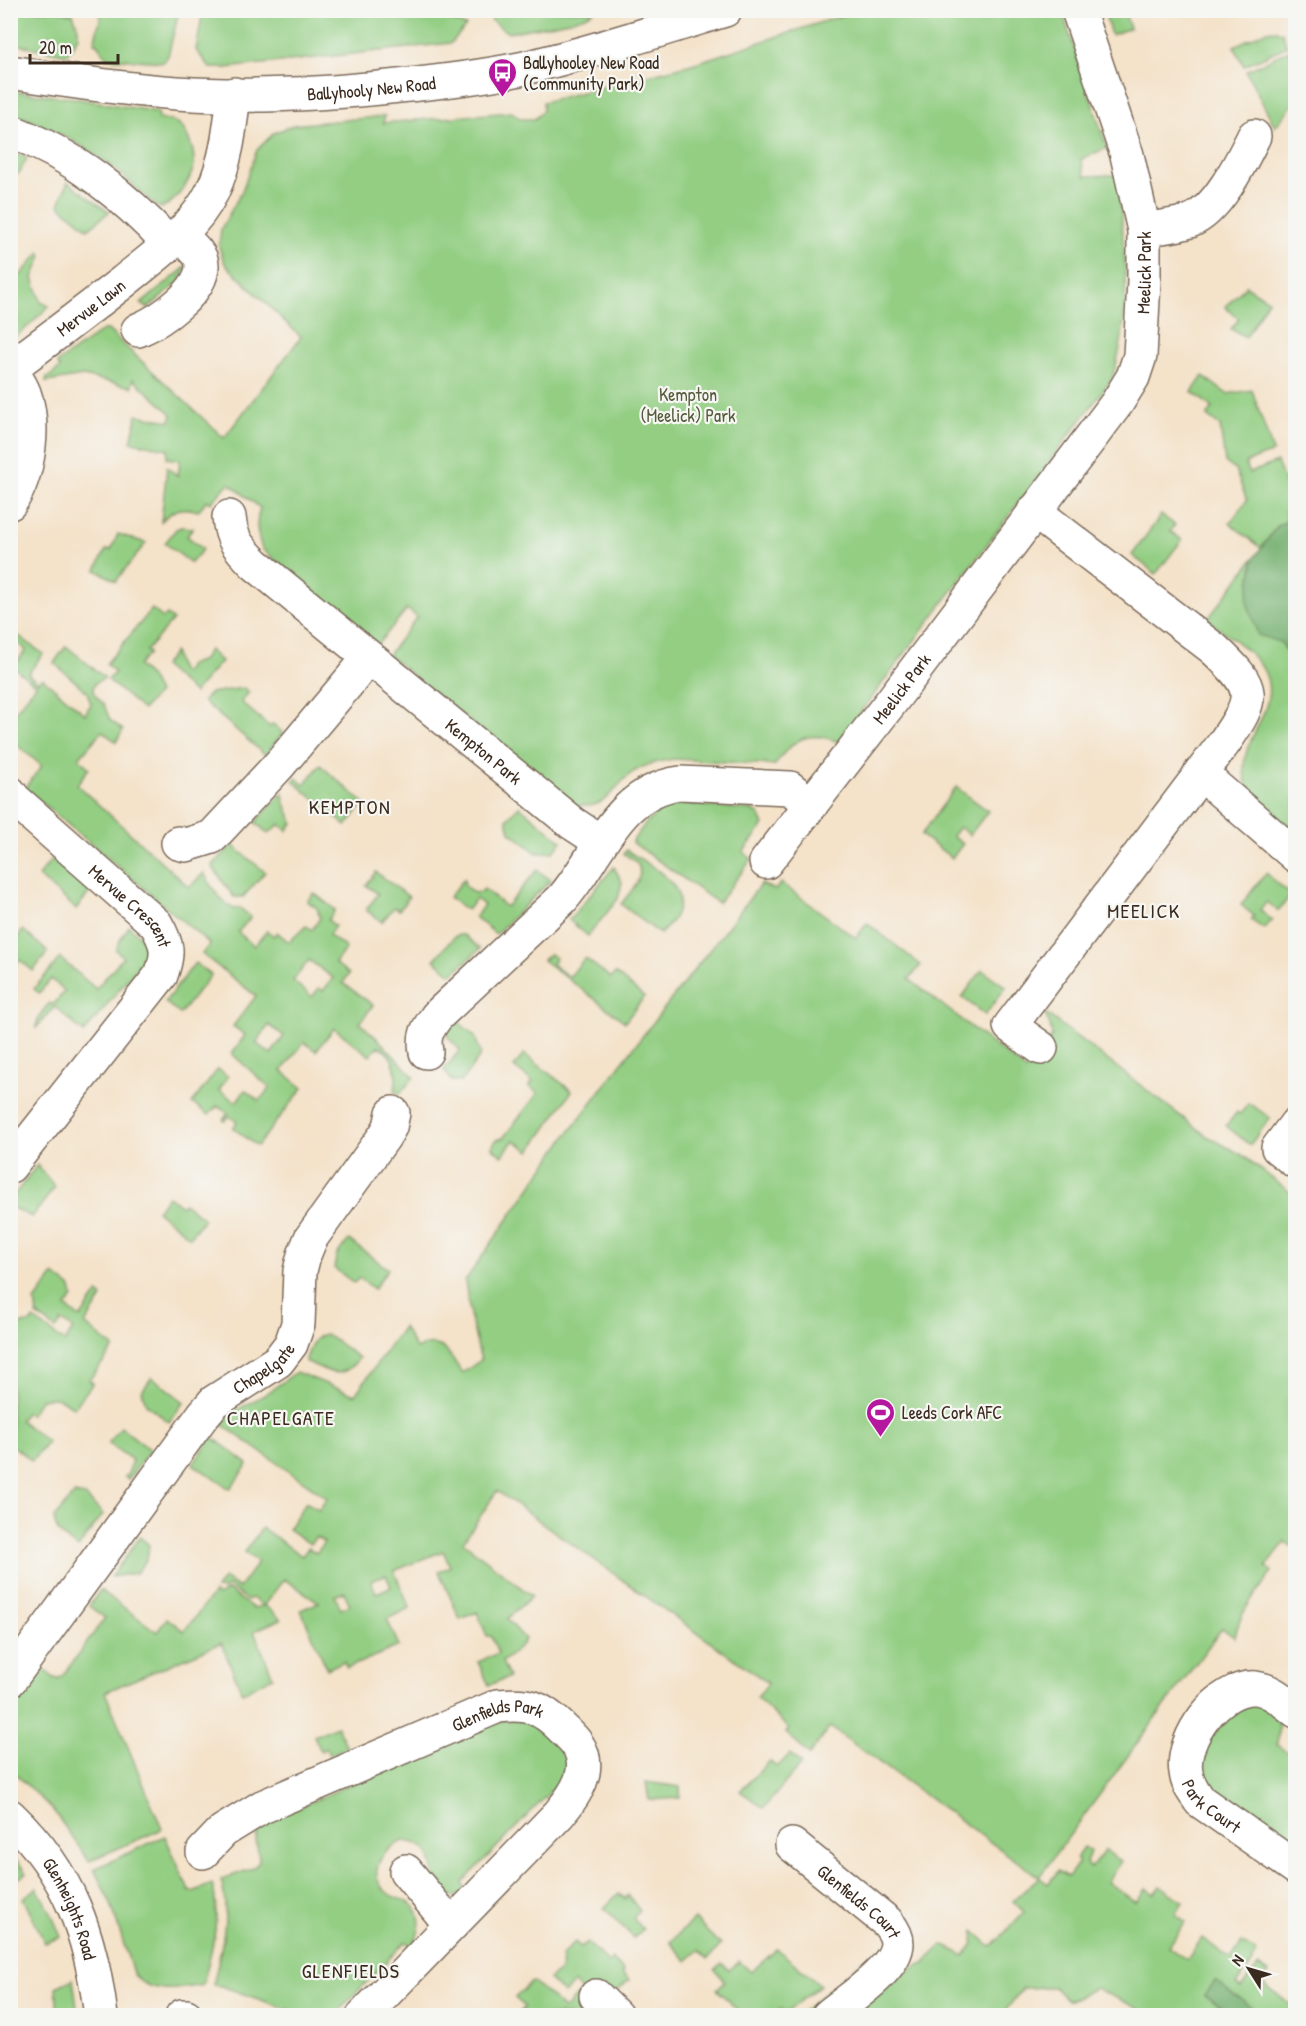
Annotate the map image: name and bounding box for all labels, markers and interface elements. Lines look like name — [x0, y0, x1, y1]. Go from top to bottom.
scale bar — [30, 27, 118, 65]
text: 20 m — [39, 35, 72, 60]
place label: Ballyhooley New Road (Community Park) — [523, 50, 659, 96]
bus stop icon: Ballyhooley New Road (Community Park) — [486, 56, 518, 98]
street label: Ballyhooly New Road — [306, 70, 437, 106]
street label: Meelick Park — [1130, 231, 1157, 315]
street label: Mervue Lawn — [51, 272, 130, 342]
park label: Kempton (Meelick) Park — [640, 382, 736, 428]
street label: Meelick Park — [866, 648, 936, 729]
street label: Kempton Park — [440, 712, 528, 790]
district label: KEMPTON — [309, 793, 391, 820]
street label: Mervue Crescent — [84, 858, 178, 951]
district label: MEELICK — [1107, 897, 1181, 924]
street label: Chapelgate — [227, 1337, 300, 1400]
sports icon: Leeds Cork AFC — [865, 1396, 897, 1438]
place label: Leeds Cork AFC — [902, 1400, 1002, 1425]
district label: CHAPELGATE — [227, 1404, 335, 1431]
street label: Glenfields Park — [447, 1692, 549, 1737]
street label: Park Court — [1176, 1775, 1247, 1839]
street label: Glenheights Road — [37, 1852, 103, 1962]
street label: Glenfields Court — [812, 1858, 908, 1943]
north arrow — [1219, 1939, 1279, 1999]
text: N — [1226, 1950, 1249, 1970]
district label: GLENFIELDS — [302, 1957, 400, 1984]

